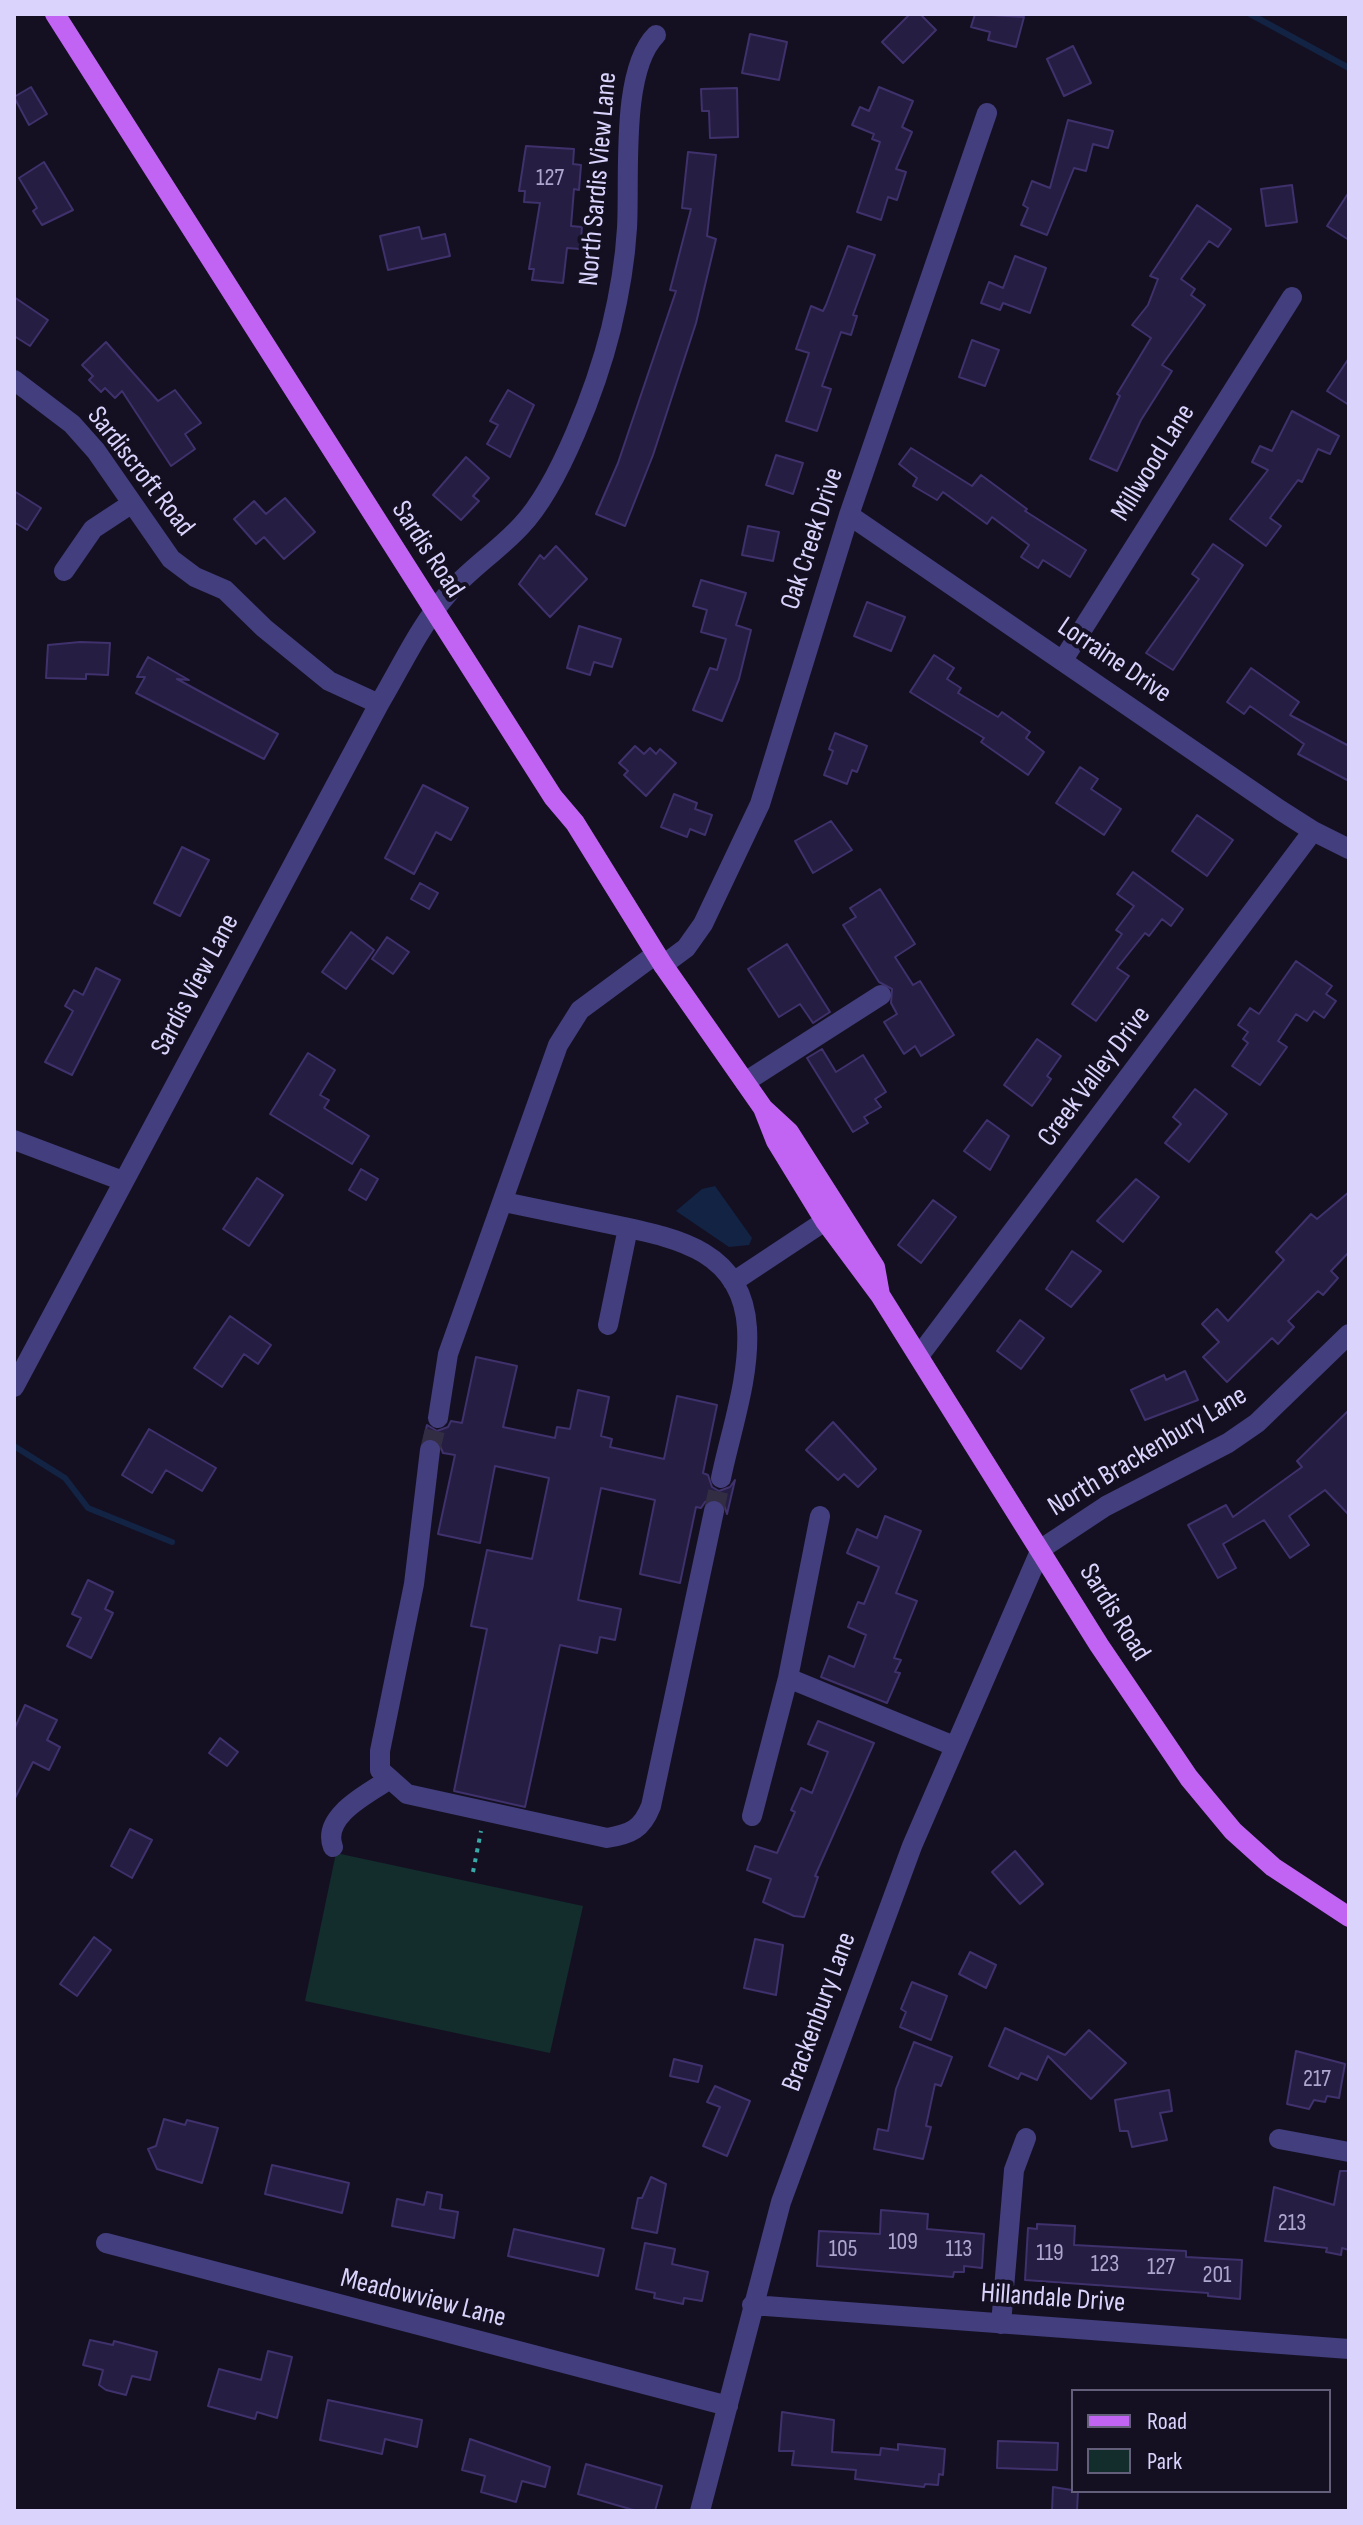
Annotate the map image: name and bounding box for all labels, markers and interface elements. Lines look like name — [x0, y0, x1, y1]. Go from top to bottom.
street label: North Sardis View Lane — [573, 71, 625, 287]
house number: 127 — [536, 165, 564, 193]
street label: Millwood Lane — [1105, 398, 1203, 528]
street label: Sardiscroft Road — [79, 401, 201, 543]
street label: Oak Creek Drive — [774, 464, 852, 614]
street label: Sardis Road — [383, 495, 471, 605]
street label: Lorraine Drive — [1051, 611, 1177, 711]
street label: Sardis View Lane — [145, 909, 247, 1061]
street label: Creek Valley Drive — [1031, 1000, 1159, 1154]
street label: North Brackenbury Lane — [1042, 1379, 1254, 1525]
street label: Sardis Road — [1071, 1558, 1157, 1668]
street label: Brackenbury Lane — [776, 1928, 864, 2096]
house number: 217 — [1303, 2066, 1331, 2094]
house number: 213 — [1278, 2210, 1306, 2238]
house number: 109 — [888, 2229, 918, 2257]
house number: 105 — [829, 2236, 857, 2264]
house number: 113 — [946, 2236, 972, 2264]
house number: 119 — [1036, 2240, 1064, 2268]
house number: 123 — [1091, 2251, 1119, 2279]
house number: 127 — [1147, 2254, 1175, 2282]
street label: Meadowview Lane — [337, 2262, 509, 2336]
house number: 201 — [1203, 2262, 1231, 2290]
street label: Hillandale Drive — [980, 2277, 1126, 2321]
legend — [1071, 2389, 1331, 2493]
text: Road — [1147, 2407, 1187, 2436]
text: Park — [1147, 2447, 1182, 2476]

